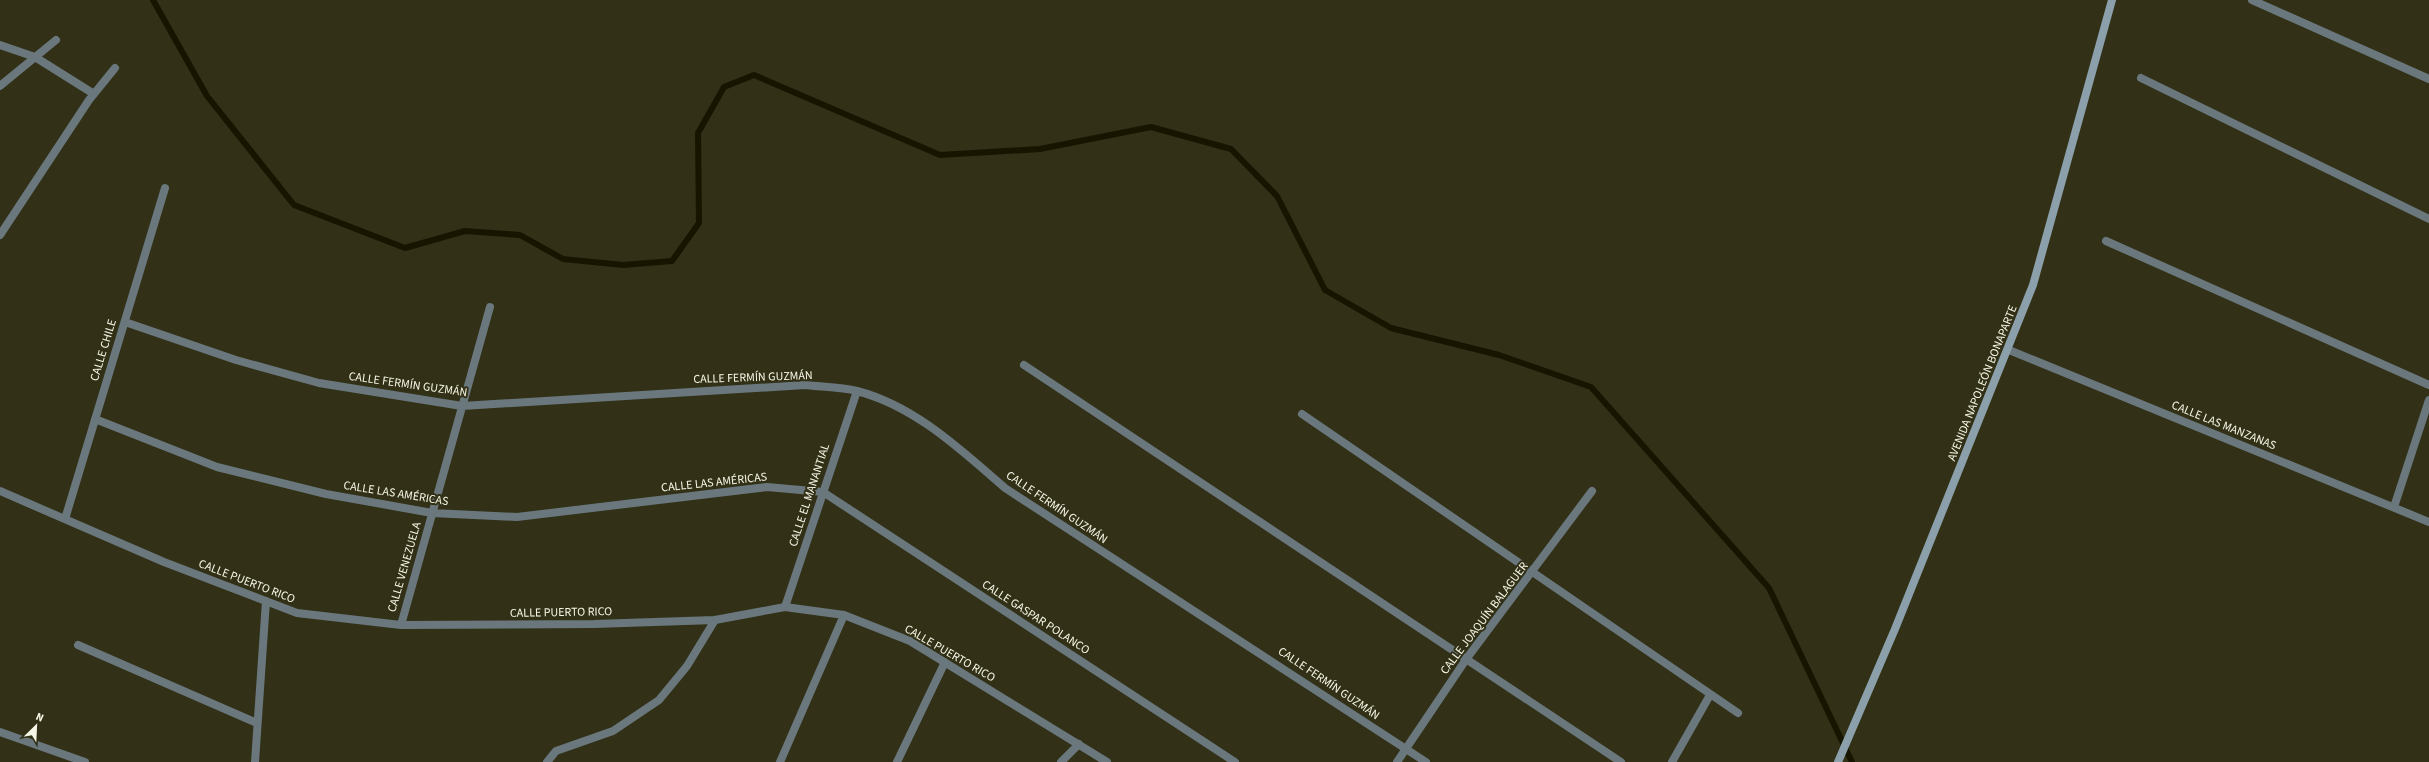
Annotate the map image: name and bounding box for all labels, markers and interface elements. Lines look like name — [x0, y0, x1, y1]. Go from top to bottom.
street label: AVENIDA NAPOLEÓN BONAPARTE — [1943, 303, 2022, 464]
street label: CALLE CHILE — [86, 317, 121, 383]
street label: CALLE FERMÍN GUZMÁN — [693, 367, 813, 388]
street label: CALLE FERMÍN GUZMÁN — [348, 368, 468, 401]
street label: CALLE LAS MANZANAS — [2169, 397, 2279, 454]
street label: CALLE EL MANANTIAL — [785, 441, 834, 549]
street label: CALLE FERMÍN GUZMÁN — [1002, 467, 1111, 548]
street label: CALLE LAS AMÉRICAS — [660, 468, 768, 497]
street label: CALLE LAS AMÉRICAS — [342, 477, 450, 510]
street label: CALLE VENEZUELA — [383, 520, 426, 614]
street label: CALLE PUERTO RICO — [196, 555, 298, 608]
street label: CALLE JOAQUÍN BALAGUER — [1436, 558, 1532, 678]
street label: CALLE GASPAR POLANCO — [979, 576, 1093, 659]
street label: CALLE PUERTO RICO — [510, 603, 612, 622]
street label: CALLE PUERTO RICO — [901, 621, 998, 686]
street label: CALLE FERMÍN GUZMÁN — [1274, 643, 1383, 724]
north arrow — [16, 706, 56, 746]
text: N — [33, 709, 46, 726]

